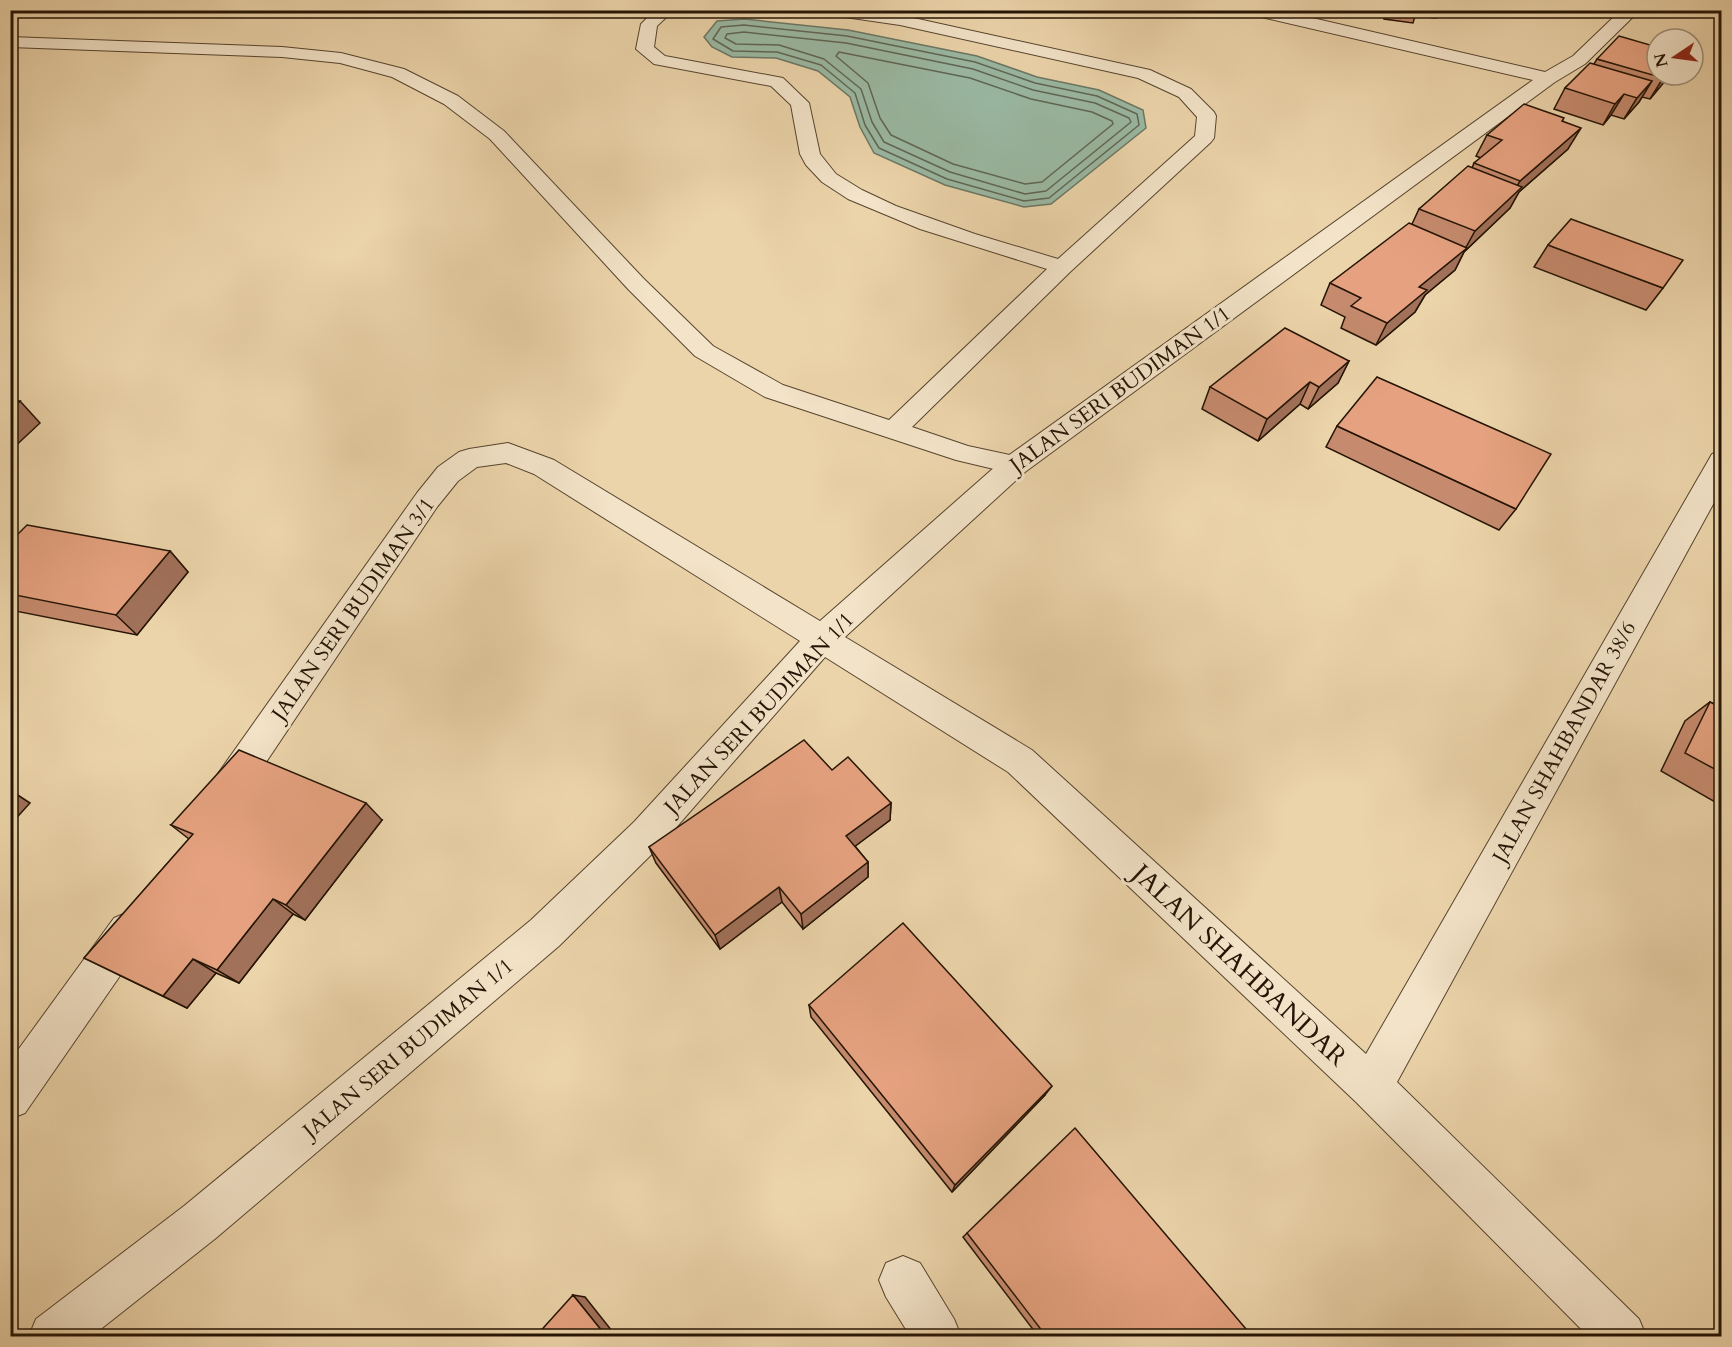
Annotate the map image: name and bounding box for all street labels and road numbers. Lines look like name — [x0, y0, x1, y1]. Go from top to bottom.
street label: JALAN SERI BUDIMAN 1/1 — [1002, 299, 1237, 481]
street label: JALAN SERI BUDIMAN 3/1 — [263, 492, 442, 729]
street label: JALAN SERI BUDIMAN 1/1 — [656, 606, 861, 823]
street label: JALAN SHAHBANDAR 38/6 — [1484, 616, 1643, 871]
street label: JALAN SHAHBANDAR — [1122, 854, 1355, 1074]
street label: JALAN SERI BUDIMAN 1/1 — [295, 952, 520, 1147]

